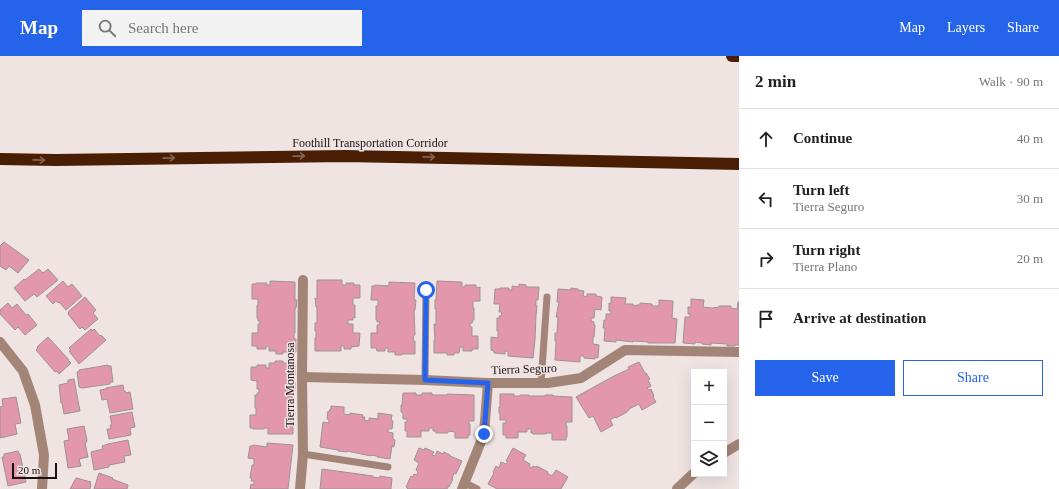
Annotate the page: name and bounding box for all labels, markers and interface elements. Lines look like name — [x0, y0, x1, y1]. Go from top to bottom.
search box — [82, 10, 362, 46]
text: Map — [20, 17, 58, 38]
icon: search — [96, 17, 118, 39]
text: Search here — [128, 20, 198, 36]
text: Map — [899, 20, 925, 35]
text: Layers — [947, 20, 985, 35]
text: Share — [1007, 20, 1039, 35]
text: 2 min — [755, 72, 796, 91]
text: Walk · 90 m — [979, 74, 1043, 89]
icon: ahead — [755, 128, 777, 150]
text: Continue — [793, 130, 852, 146]
text: 40 m — [1017, 131, 1043, 146]
street label: Foothill Transportation Corridor — [292, 136, 448, 150]
one-way arrow — [292, 152, 305, 160]
one-way arrow — [162, 154, 175, 162]
one-way arrow — [422, 154, 435, 161]
one-way arrow — [32, 156, 45, 164]
text: Turn left — [793, 182, 850, 198]
icon: left — [755, 188, 777, 210]
text: 30 m — [1017, 191, 1043, 206]
text: Tierra Seguro — [793, 199, 864, 214]
text: Turn right — [793, 242, 860, 258]
icon: right — [755, 248, 777, 270]
text: 20 m — [1017, 251, 1043, 266]
text: Tierra Plano — [793, 259, 857, 274]
route start — [417, 281, 435, 299]
icon: arrive — [755, 308, 777, 330]
text: Arrive at destination — [793, 310, 926, 326]
street label: Tierra Montanosa — [283, 342, 297, 428]
button: Save — [755, 360, 895, 396]
button: Share — [903, 360, 1043, 396]
street label: Tierra Seguro — [491, 361, 557, 377]
map controls — [691, 369, 727, 477]
button: + — [691, 369, 727, 405]
button: − — [691, 405, 727, 441]
route end — [475, 425, 493, 443]
button: layers — [691, 441, 727, 477]
scale bar — [12, 461, 57, 480]
text: 20 m — [18, 464, 40, 476]

